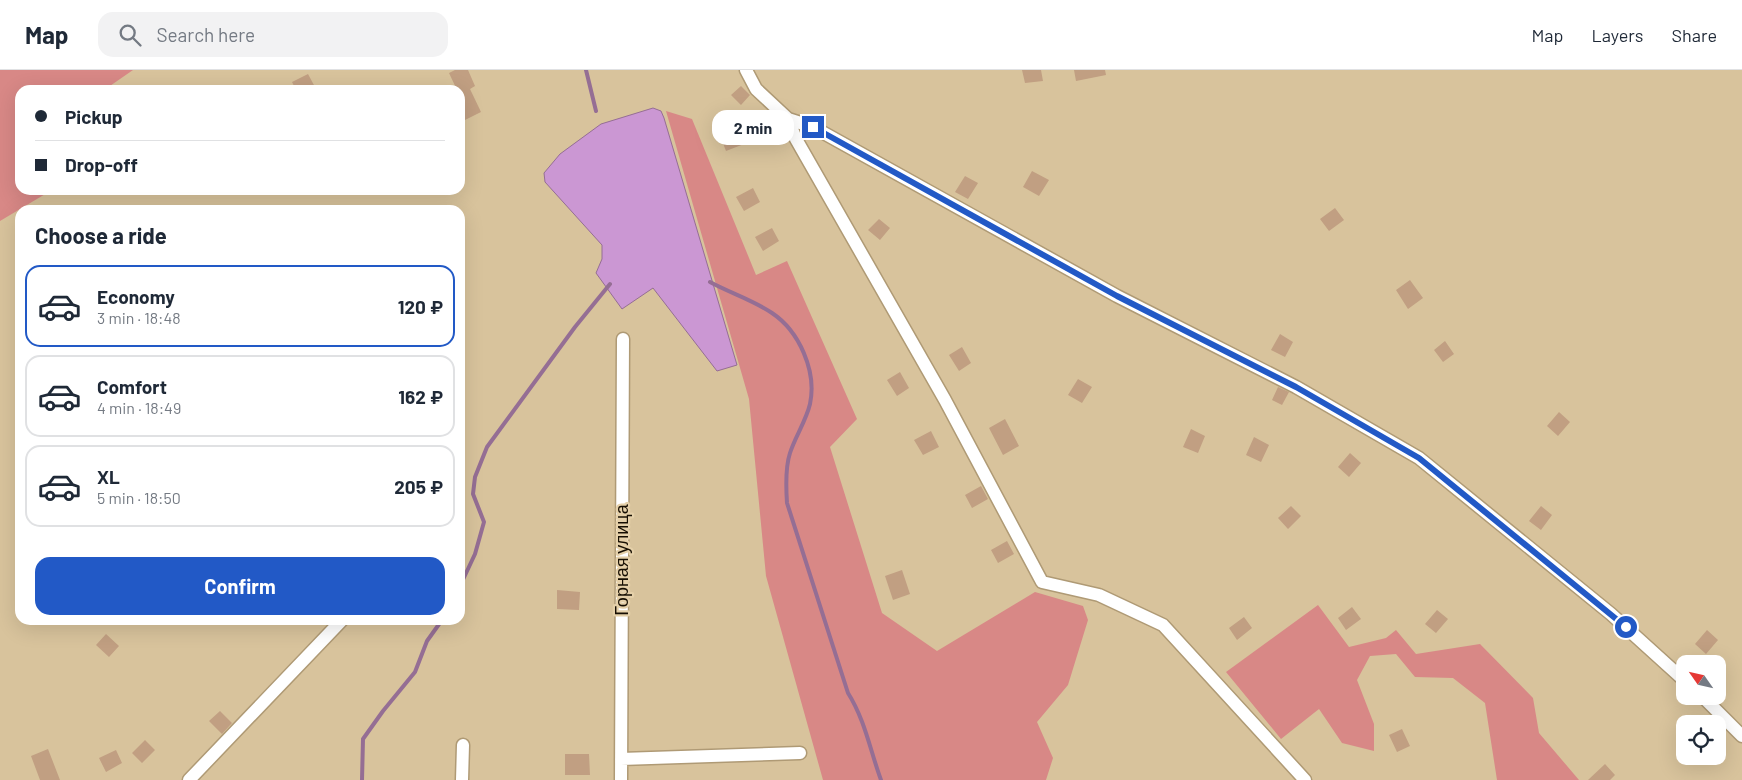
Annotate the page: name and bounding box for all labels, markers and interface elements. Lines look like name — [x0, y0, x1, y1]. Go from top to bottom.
search box — [98, 12, 448, 57]
text: Map — [25, 20, 68, 49]
icon: search — [116, 21, 144, 49]
text: Search here — [156, 23, 255, 46]
text: Map — [1531, 24, 1563, 46]
text: Layers — [1591, 24, 1644, 46]
text: Share — [1672, 24, 1717, 46]
text: Pickup — [65, 105, 123, 128]
callout: 2 min — [713, 110, 796, 144]
route end — [802, 116, 824, 138]
text: 2 min — [734, 118, 772, 137]
text: Drop-off — [65, 153, 138, 176]
text: Choose a ride — [35, 222, 167, 248]
icon: car — [37, 284, 82, 329]
text: Economy — [97, 285, 175, 308]
text: 120 ₽ — [398, 295, 443, 318]
text: 3 min · 18:48 — [97, 308, 181, 327]
icon: car — [37, 374, 82, 419]
text: Comfort — [97, 375, 167, 398]
text: 162 ₽ — [398, 385, 443, 408]
text: 4 min · 18:49 — [97, 398, 181, 417]
icon: car — [37, 464, 82, 509]
text: XL — [97, 465, 120, 488]
text: 205 ₽ — [394, 475, 443, 498]
text: 5 min · 18:50 — [97, 488, 181, 507]
street label: Горная улица — [610, 503, 632, 616]
button: Confirm — [35, 557, 445, 615]
route start — [1615, 616, 1637, 638]
north arrow — [1676, 655, 1726, 705]
map controls — [1676, 655, 1726, 765]
button: locate — [1676, 715, 1726, 765]

